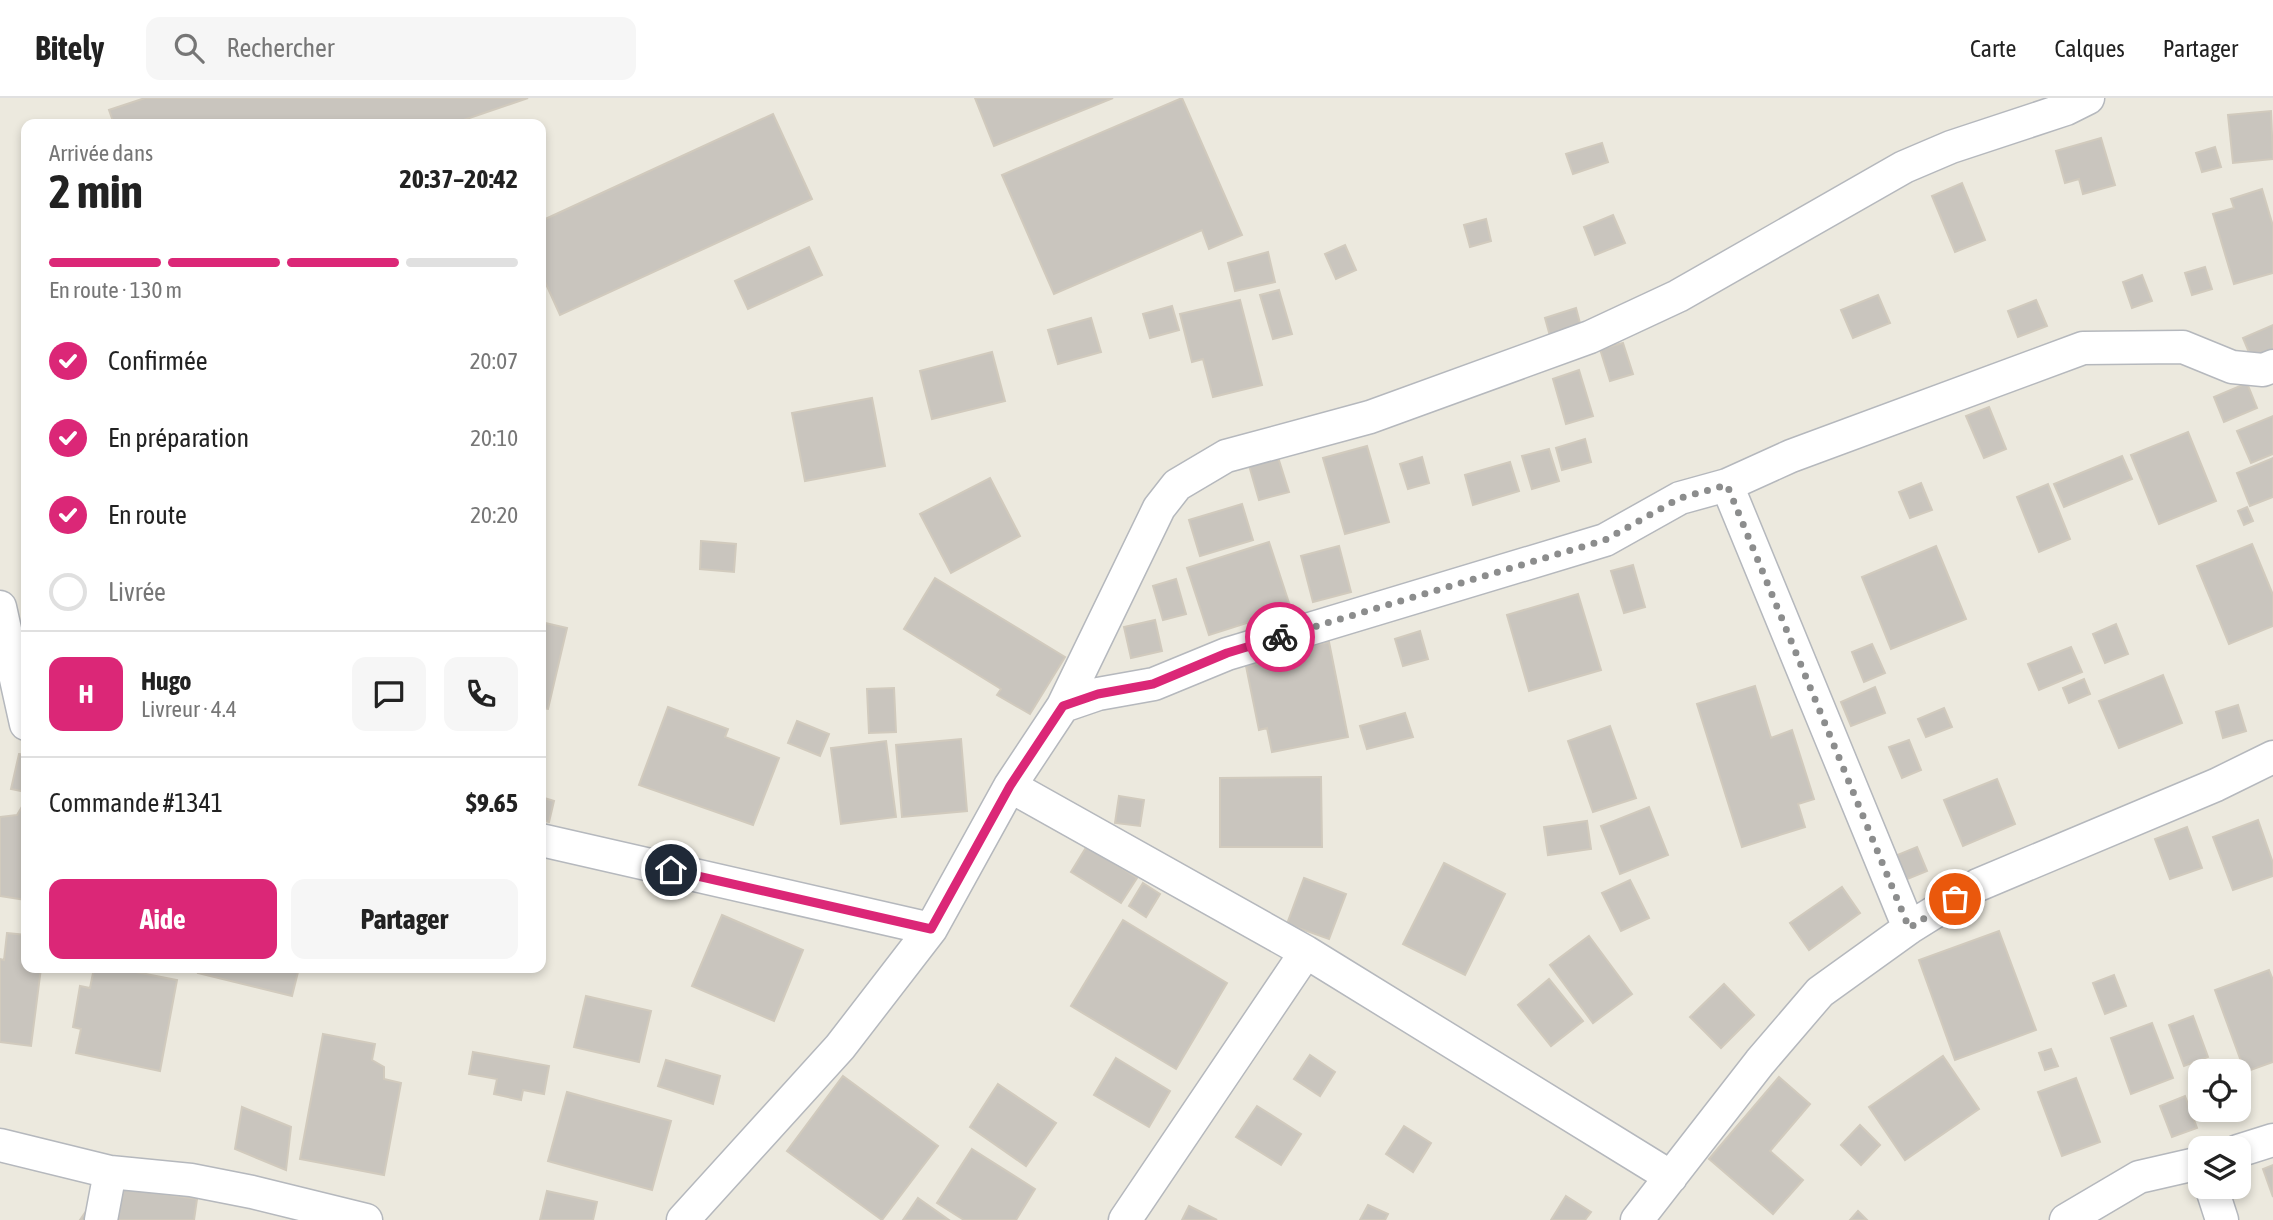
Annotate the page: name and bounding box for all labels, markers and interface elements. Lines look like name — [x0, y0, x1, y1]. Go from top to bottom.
search box — [146, 17, 636, 80]
text: Bitely — [35, 29, 104, 67]
icon: search — [170, 29, 208, 67]
text: Rechercher — [226, 33, 335, 63]
text: Carte — [1970, 35, 2016, 62]
text: Calques — [2054, 35, 2125, 62]
text: Partager — [2163, 35, 2238, 62]
text: Arrivée dans — [49, 140, 153, 166]
text: 20:37–20:42 — [400, 164, 518, 194]
text: 2 min — [49, 165, 143, 218]
text: En route · 130 m — [49, 277, 182, 303]
icon: check — [49, 342, 87, 380]
text: Confirmée — [108, 346, 208, 376]
text: 20:07 — [470, 348, 518, 374]
icon: check — [49, 419, 87, 457]
text: En préparation — [108, 423, 249, 453]
text: 20:10 — [470, 425, 518, 451]
icon: check — [49, 496, 87, 534]
text: En route — [108, 500, 187, 530]
text: 20:20 — [470, 502, 518, 528]
text: Livrée — [108, 577, 166, 607]
courier — [1245, 602, 1315, 672]
icon: bike — [1261, 618, 1299, 656]
button: chat — [352, 657, 426, 731]
button: phone — [444, 657, 518, 731]
text: Hugo — [141, 666, 192, 696]
text: H — [78, 679, 94, 709]
text: Livreur · 4.4 — [141, 696, 237, 722]
text: Commande #1341 — [49, 788, 223, 818]
text: $9.65 — [466, 788, 518, 818]
pin — [641, 840, 701, 900]
icon: home — [652, 851, 690, 889]
pin — [1925, 869, 1985, 929]
button: Aide — [49, 879, 277, 959]
button: Partager — [291, 879, 518, 959]
icon: bag — [1936, 880, 1974, 918]
map controls — [2188, 1059, 2251, 1199]
button: locate — [2188, 1059, 2251, 1122]
button: layers — [2188, 1136, 2251, 1199]

